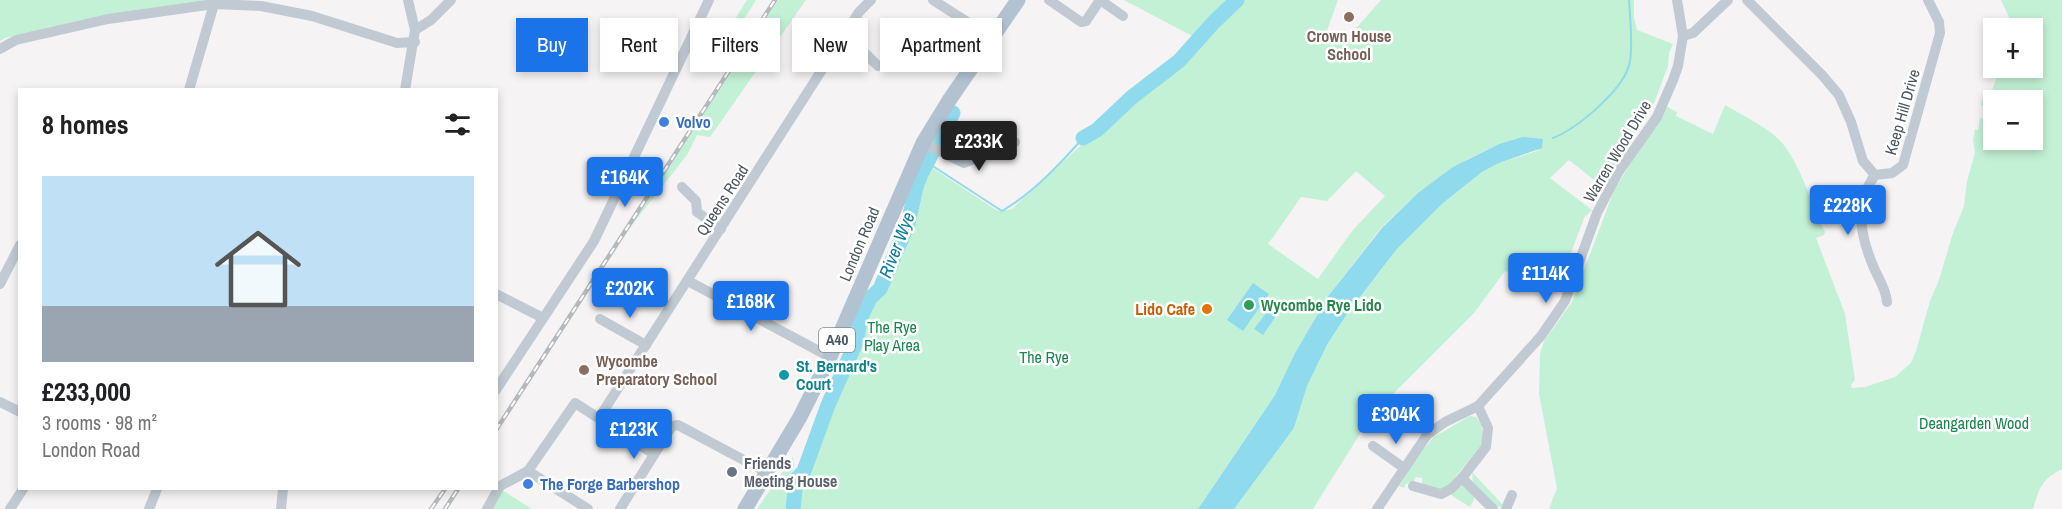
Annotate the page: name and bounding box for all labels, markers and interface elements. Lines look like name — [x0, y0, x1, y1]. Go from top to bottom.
marker: Crown House School — [1342, 10, 1356, 24]
chip: Buy — [516, 18, 588, 72]
chip: Rent — [600, 18, 678, 72]
chip: Filters — [690, 18, 780, 72]
chip: New — [792, 18, 868, 72]
chip: Apartment — [880, 18, 1002, 72]
map controls — [1983, 18, 2043, 150]
button: + — [1983, 18, 2043, 78]
place label: Crown House School — [1307, 25, 1391, 65]
street label: Keep Hill Drive — [1879, 67, 1925, 157]
button: − — [1983, 90, 2043, 150]
street label: Warren Wood Drive — [1578, 96, 1656, 206]
text: 8 homes — [42, 107, 129, 142]
icon: filters — [441, 108, 474, 141]
place label: Volvo — [676, 111, 711, 133]
marker: Volvo — [657, 115, 671, 129]
pin: £233K — [937, 121, 1021, 172]
text: £233K — [955, 127, 1003, 154]
pin: £164K — [583, 157, 667, 208]
street label: Queens Road — [691, 160, 753, 240]
text: £164K — [601, 163, 649, 190]
pin: £228K — [1806, 185, 1890, 236]
text: £228K — [1824, 191, 1872, 218]
street label: London Road — [833, 203, 885, 285]
water label: River Wye — [873, 208, 921, 281]
icon: home — [204, 215, 312, 323]
pin: £114K — [1504, 253, 1588, 304]
text: £114K — [1522, 259, 1570, 286]
pin: £202K — [588, 268, 672, 319]
text: £202K — [606, 274, 654, 301]
pin: £168K — [709, 281, 793, 332]
text: £168K — [727, 287, 775, 314]
place label: Wycombe Rye Lido — [1261, 294, 1382, 316]
place label: Lido Cafe — [1135, 298, 1195, 320]
marker: Wycombe Rye Lido — [1242, 298, 1256, 312]
marker: Lido Cafe — [1200, 302, 1214, 316]
park label: The Rye Play Area — [864, 316, 921, 356]
road number: A40 — [819, 328, 855, 352]
park label: The Rye — [1019, 346, 1069, 368]
place label: Wycombe Preparatory School — [596, 350, 717, 390]
place label: St. Bernard's Court — [796, 355, 877, 395]
marker: Wycombe Preparatory School — [577, 363, 591, 377]
marker: St. Bernard's Court — [777, 368, 791, 382]
text: £233,000 — [42, 374, 131, 409]
pin: £304K — [1354, 394, 1438, 445]
text: £304K — [1372, 400, 1420, 427]
text: 3 rooms · 98 m² — [42, 409, 157, 436]
pin: £123K — [592, 409, 676, 460]
park label: Deangarden Wood — [1919, 412, 2029, 434]
text: £123K — [610, 415, 658, 442]
text: London Road — [42, 436, 140, 463]
place label: Friends Meeting House — [744, 452, 837, 492]
marker: Friends Meeting House — [725, 465, 739, 479]
place label: The Forge Barbershop — [540, 473, 680, 495]
marker: The Forge Barbershop — [521, 477, 535, 491]

